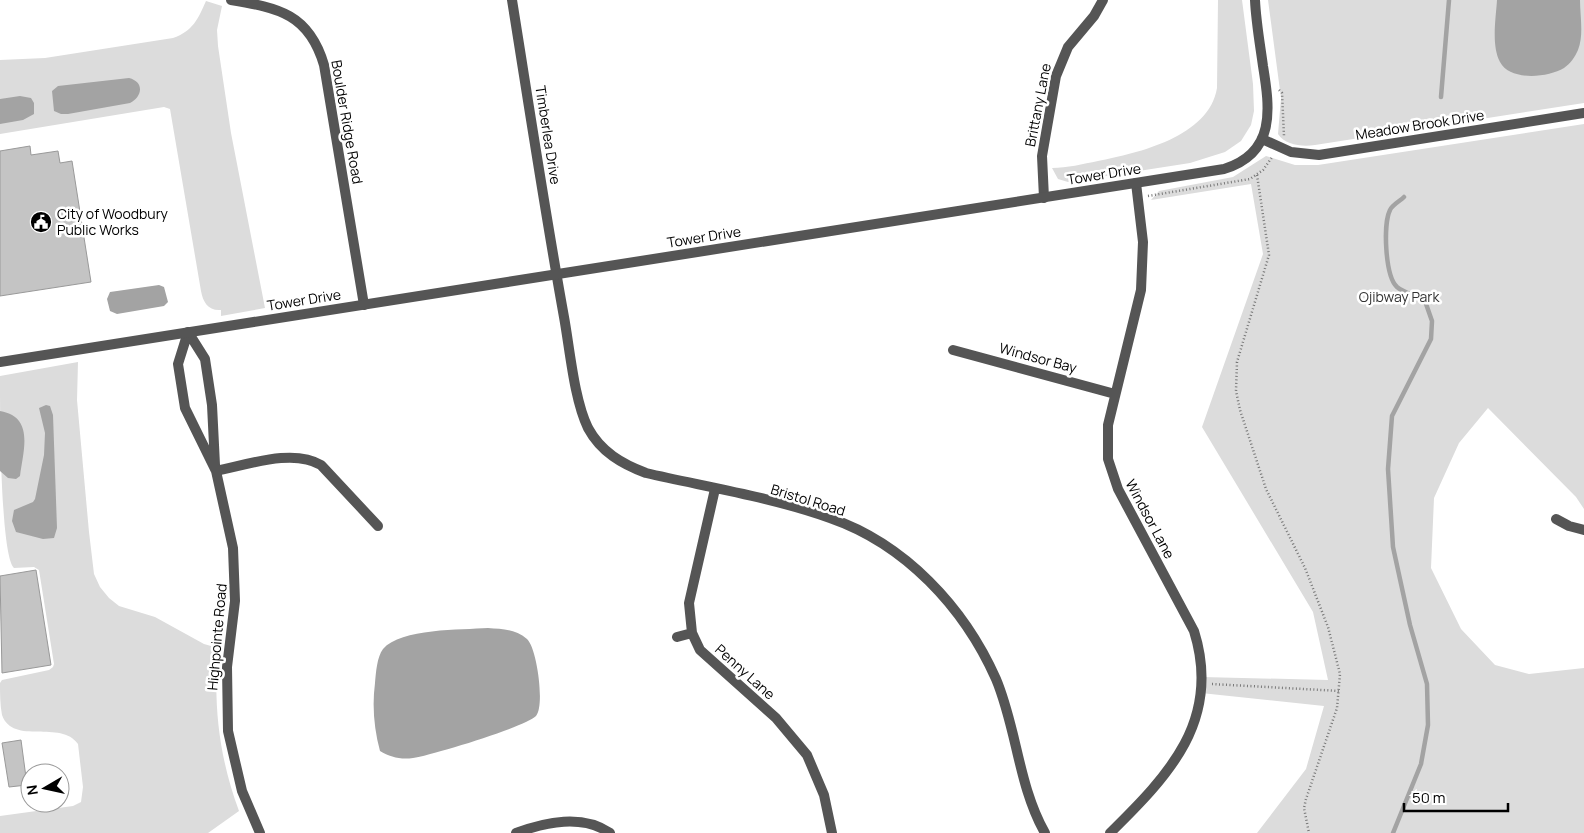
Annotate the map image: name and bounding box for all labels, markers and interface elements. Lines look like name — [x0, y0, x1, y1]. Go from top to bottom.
street label: Boulder Ridge Road — [327, 58, 368, 185]
street label: Brittany Lane — [1020, 62, 1055, 148]
street label: Timberlea Drive — [531, 84, 566, 186]
street label: Meadow Brook Drive — [1354, 105, 1486, 144]
street label: Tower Drive — [1066, 158, 1142, 189]
place label: City of Woodbury Public Works — [57, 204, 169, 239]
public building icon: City of Woodbury Public Works — [29, 210, 53, 234]
street label: Tower Drive — [666, 221, 742, 252]
street label: Tower Drive — [266, 284, 342, 315]
park label: Ojibway Park — [1359, 287, 1440, 306]
street label: Windsor Bay — [997, 338, 1080, 377]
street label: Windsor Lane — [1122, 476, 1179, 562]
street label: Bristol Road — [768, 479, 848, 520]
street label: Highpointe Road — [202, 583, 231, 691]
street label: Penny Lane — [711, 640, 779, 704]
north arrow — [20, 763, 70, 813]
scale bar — [1404, 780, 1508, 812]
text: N — [21, 784, 42, 797]
text: 50 m — [1412, 787, 1446, 808]

